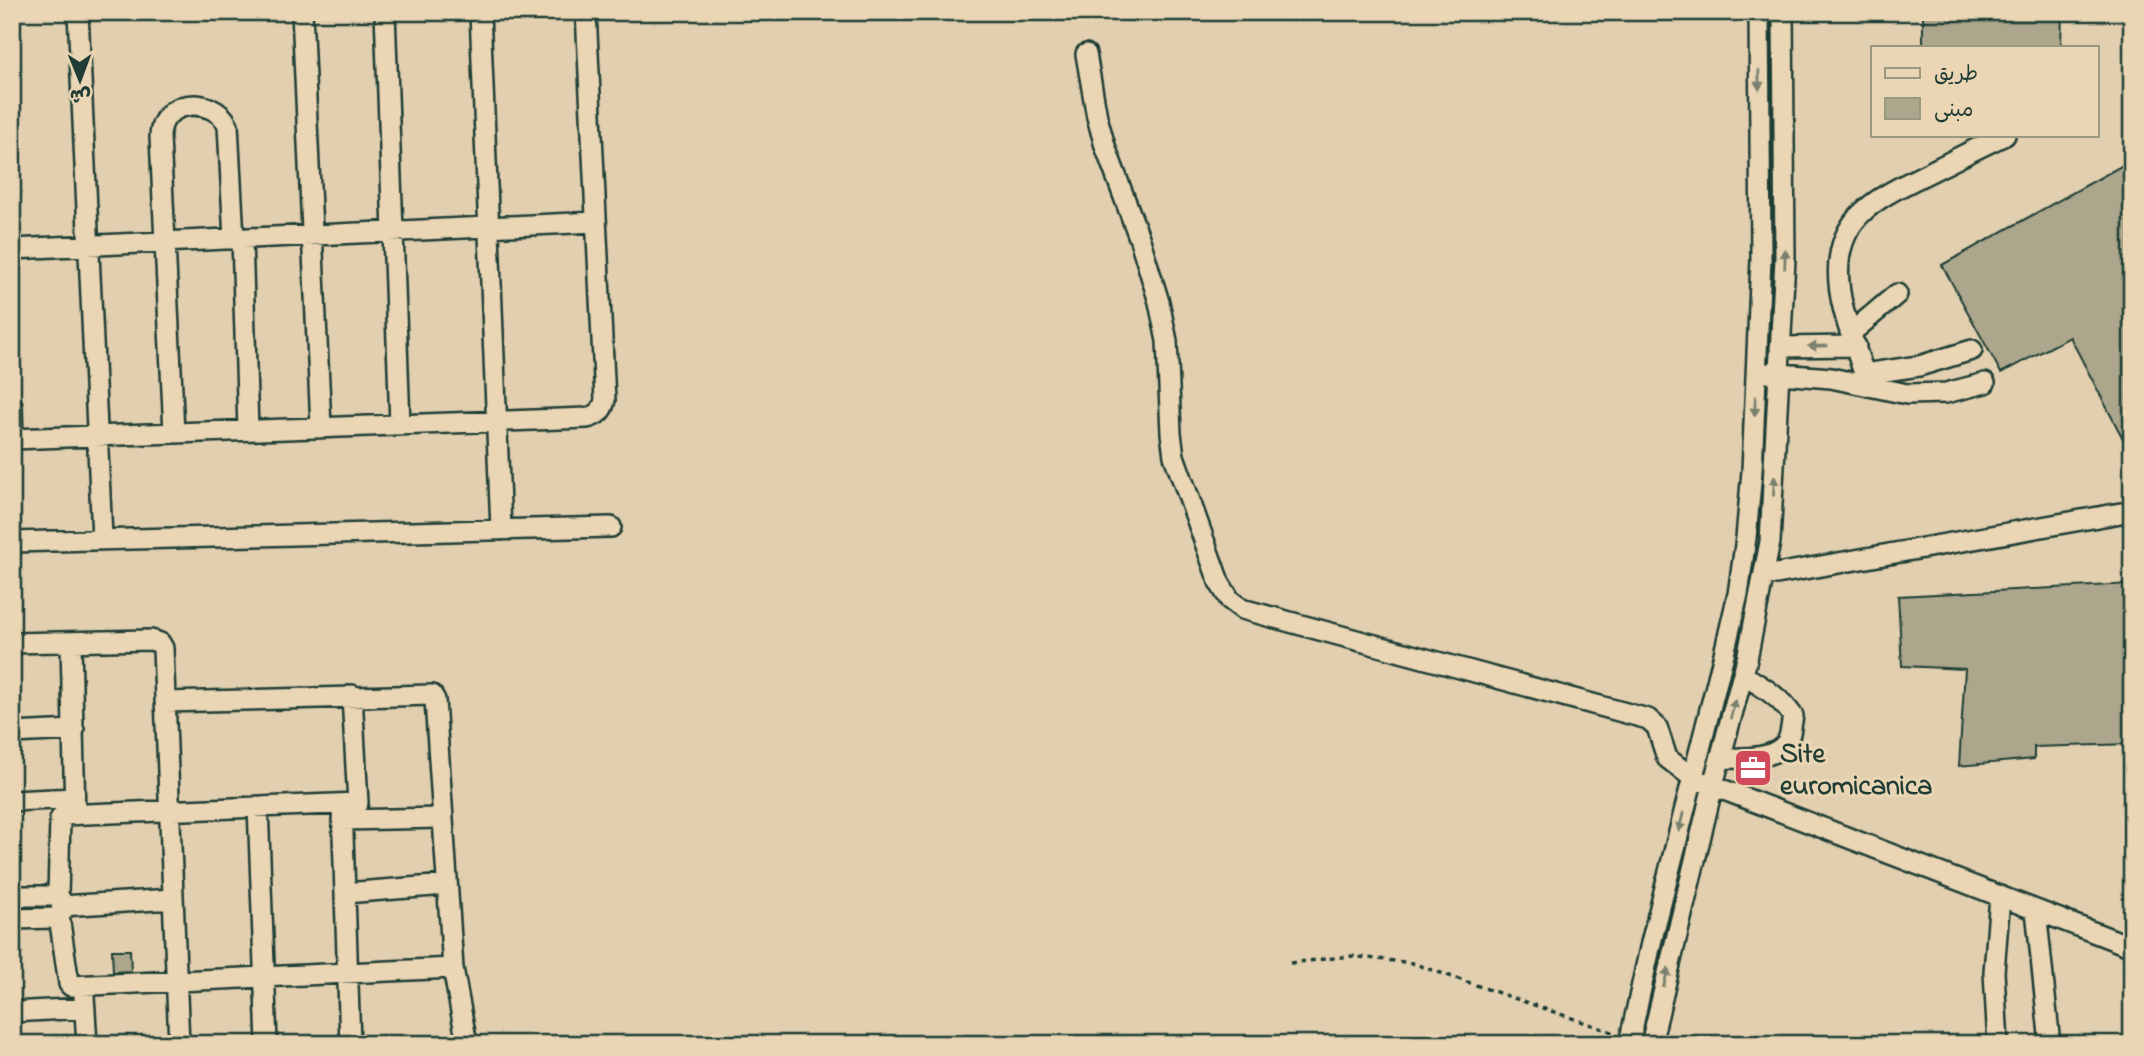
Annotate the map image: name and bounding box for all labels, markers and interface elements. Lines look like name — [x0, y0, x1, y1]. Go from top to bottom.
north arrow — [46, 46, 116, 116]
legend — [1871, 46, 2098, 136]
text: طريق — [1934, 60, 1978, 90]
one-way arrow — [1753, 70, 1765, 92]
text: ش — [69, 81, 91, 108]
text: مبنى — [1934, 96, 1973, 126]
one-way arrow — [1779, 247, 1790, 269]
one-way arrow — [1807, 341, 1829, 352]
one-way arrow — [1749, 395, 1760, 417]
one-way arrow — [1769, 475, 1780, 497]
one-way arrow — [1729, 698, 1739, 719]
place label: Site euromicanica — [1780, 735, 1932, 808]
office icon: Site euromicanica — [1732, 747, 1774, 789]
one-way arrow — [1675, 811, 1686, 833]
one-way arrow — [1661, 966, 1672, 988]

